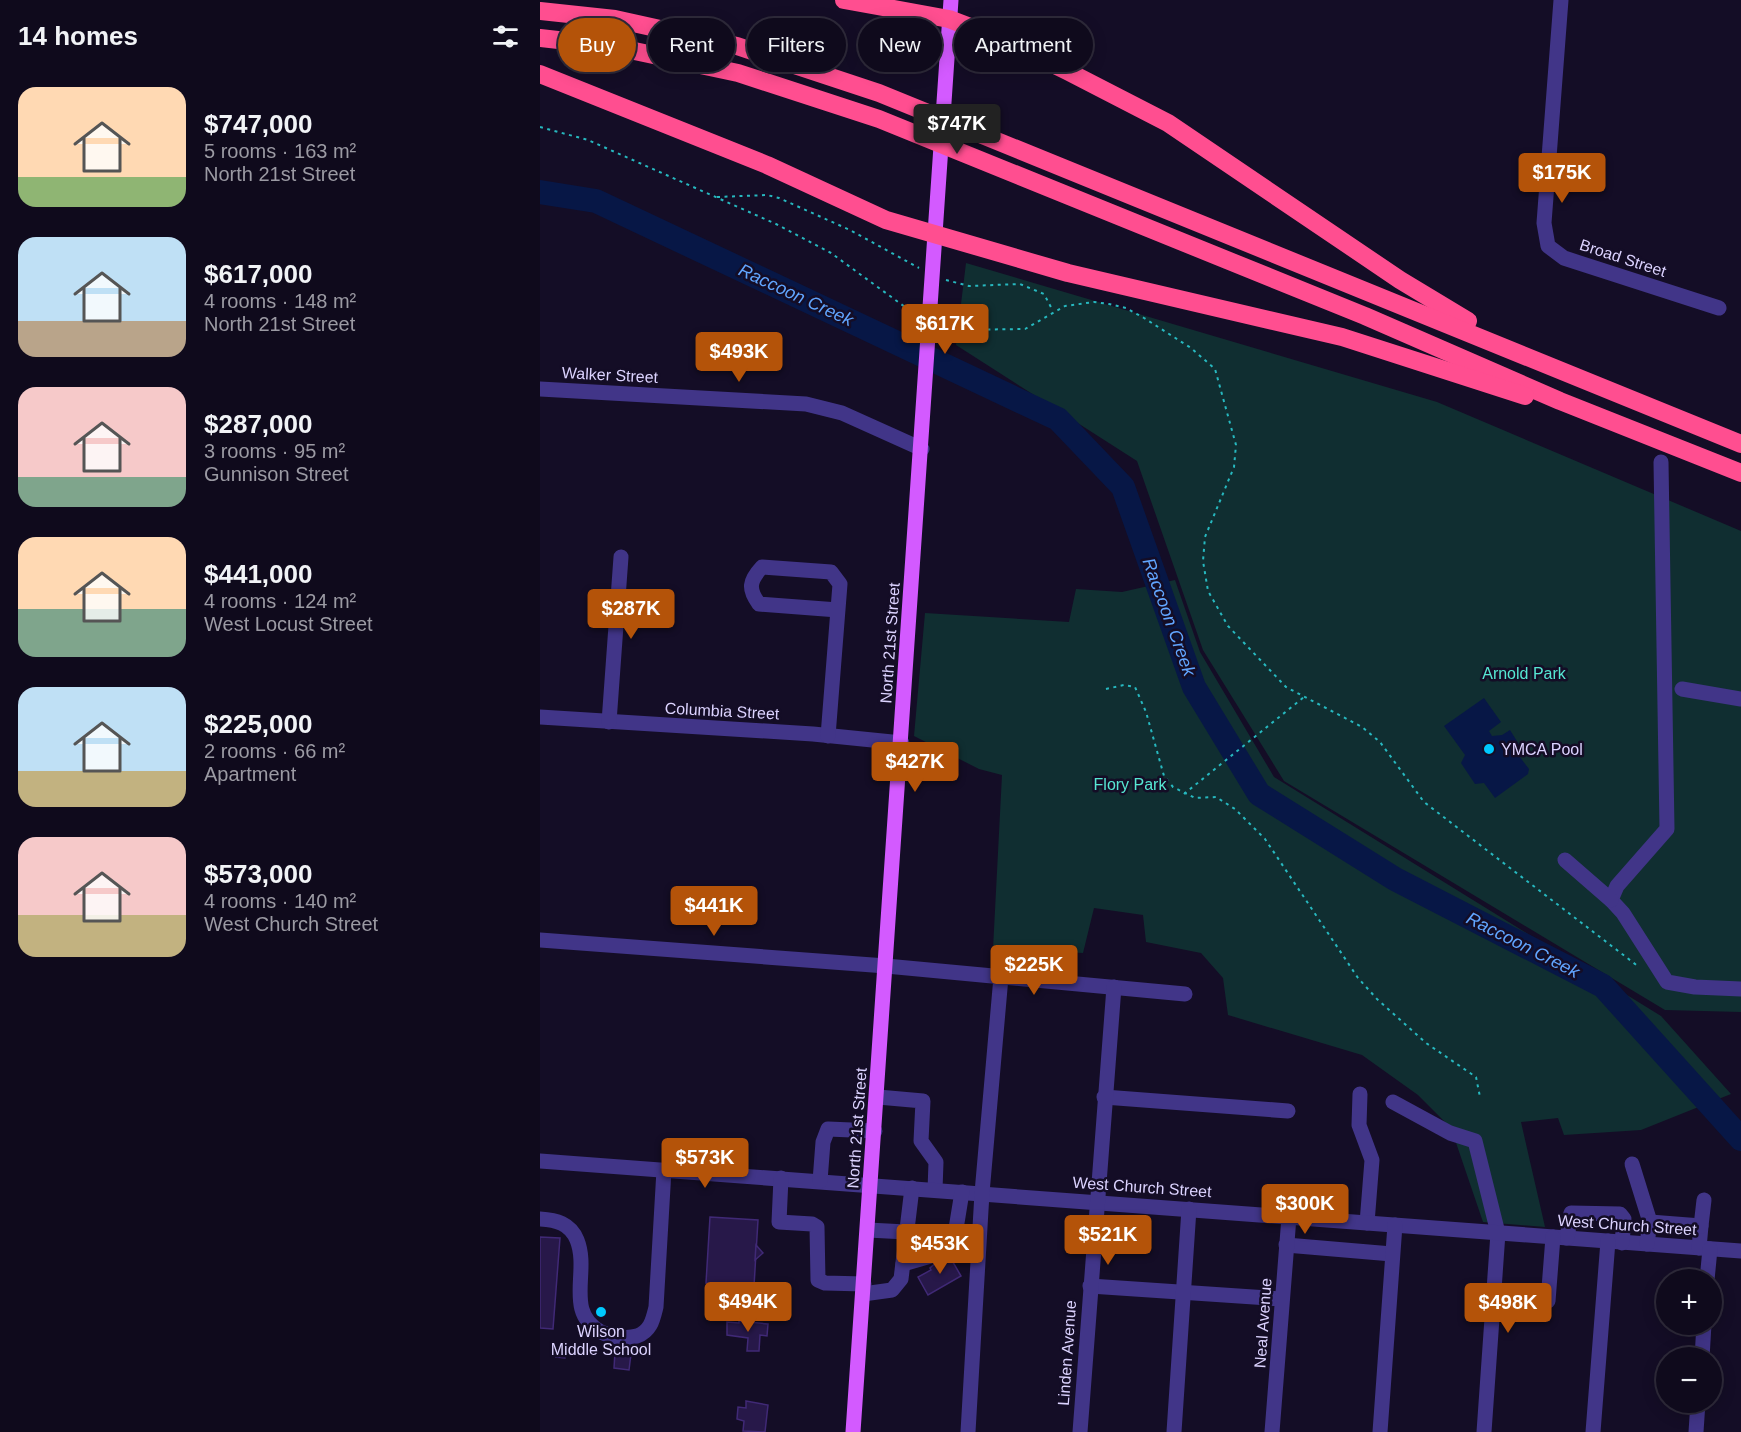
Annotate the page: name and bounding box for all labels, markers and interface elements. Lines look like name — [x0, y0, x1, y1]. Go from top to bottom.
chip: Buy — [558, 18, 636, 72]
chip: Rent — [648, 18, 735, 72]
chip: Filters — [747, 18, 846, 72]
chip: New — [858, 18, 942, 72]
chip: Apartment — [954, 18, 1093, 72]
icon: filters — [489, 20, 522, 53]
text: 14 homes — [18, 21, 138, 51]
pin: $747K — [915, 104, 999, 155]
text: $747,000 — [204, 109, 312, 139]
icon: home — [66, 111, 138, 183]
text: $747K — [928, 112, 986, 134]
text: 5 rooms · 163 m² — [204, 140, 356, 162]
pin: $175K — [1520, 153, 1604, 204]
text: $175K — [1533, 161, 1591, 183]
text: North 21st Street — [204, 163, 355, 185]
street label: Broad Street — [1578, 236, 1669, 280]
text: $617,000 — [204, 259, 312, 289]
water label: Raccoon Creek — [736, 260, 857, 331]
icon: home — [66, 261, 138, 333]
text: 4 rooms · 148 m² — [204, 290, 356, 312]
pin: $617K — [903, 304, 987, 355]
text: $617K — [916, 312, 974, 334]
text: North 21st Street — [204, 313, 355, 335]
pin: $493K — [697, 332, 781, 383]
text: $493K — [710, 340, 768, 362]
street label: Walker Street — [561, 364, 659, 386]
text: $287,000 — [204, 409, 312, 439]
icon: home — [66, 411, 138, 483]
text: 3 rooms · 95 m² — [204, 440, 345, 462]
text: Gunnison Street — [204, 463, 349, 485]
water label: Raccoon Creek — [1138, 555, 1200, 680]
text: $441,000 — [204, 559, 312, 589]
icon: home — [66, 561, 138, 633]
street label: North 21st Street — [877, 582, 903, 704]
pin: $287K — [589, 589, 673, 640]
text: 4 rooms · 124 m² — [204, 590, 356, 612]
text: $287K — [602, 597, 660, 619]
text: West Locust Street — [204, 613, 373, 635]
park label: Arnold Park — [1482, 665, 1567, 682]
street label: Columbia Street — [664, 700, 780, 723]
text: $225,000 — [204, 709, 312, 739]
icon: home — [66, 711, 138, 783]
text: 2 rooms · 66 m² — [204, 740, 345, 762]
place label: YMCA Pool — [1501, 741, 1583, 758]
pin: $427K — [873, 742, 957, 793]
marker: YMCA Pool — [1482, 742, 1496, 756]
text: $427K — [886, 750, 944, 772]
text: Apartment — [204, 763, 296, 785]
park label: Flory Park — [1094, 776, 1167, 793]
text: $573,000 — [204, 859, 312, 889]
icon: home — [66, 861, 138, 933]
pin: $441K — [672, 886, 756, 937]
text: 4 rooms · 140 m² — [204, 890, 356, 912]
text: $441K — [685, 894, 743, 916]
water label: Raccoon Creek — [1463, 908, 1584, 983]
text: West Church Street — [204, 913, 378, 935]
pin: $225K — [992, 945, 1076, 996]
text: $225K — [1005, 953, 1063, 975]
street label: North 21st Street — [844, 1067, 870, 1189]
pin: $573K — [663, 1138, 747, 1189]
text: $573K — [676, 1146, 734, 1168]
street label: West Church Street — [1072, 1174, 1213, 1200]
pin: $300K — [1263, 1184, 1347, 1235]
text: $300K — [1276, 1192, 1334, 1214]
street label: West Church Street — [1557, 1212, 1698, 1238]
pin: $521K — [1066, 1215, 1150, 1266]
text: $521K — [1079, 1223, 1137, 1245]
pin: $453K — [898, 1224, 982, 1275]
text: $453K — [911, 1232, 969, 1254]
map controls — [1656, 1269, 1722, 1413]
button: + — [1656, 1269, 1722, 1335]
street label: Neal Avenue — [1251, 1277, 1275, 1369]
pin: $494K — [706, 1282, 790, 1333]
pin: $498K — [1466, 1283, 1550, 1334]
text: $494K — [719, 1290, 777, 1312]
text: $498K — [1479, 1291, 1537, 1313]
street label: Linden Avenue — [1055, 1300, 1079, 1406]
marker: Wilson Middle School — [594, 1305, 608, 1319]
place label: Wilson Middle School — [551, 1323, 651, 1358]
button: − — [1656, 1347, 1722, 1413]

